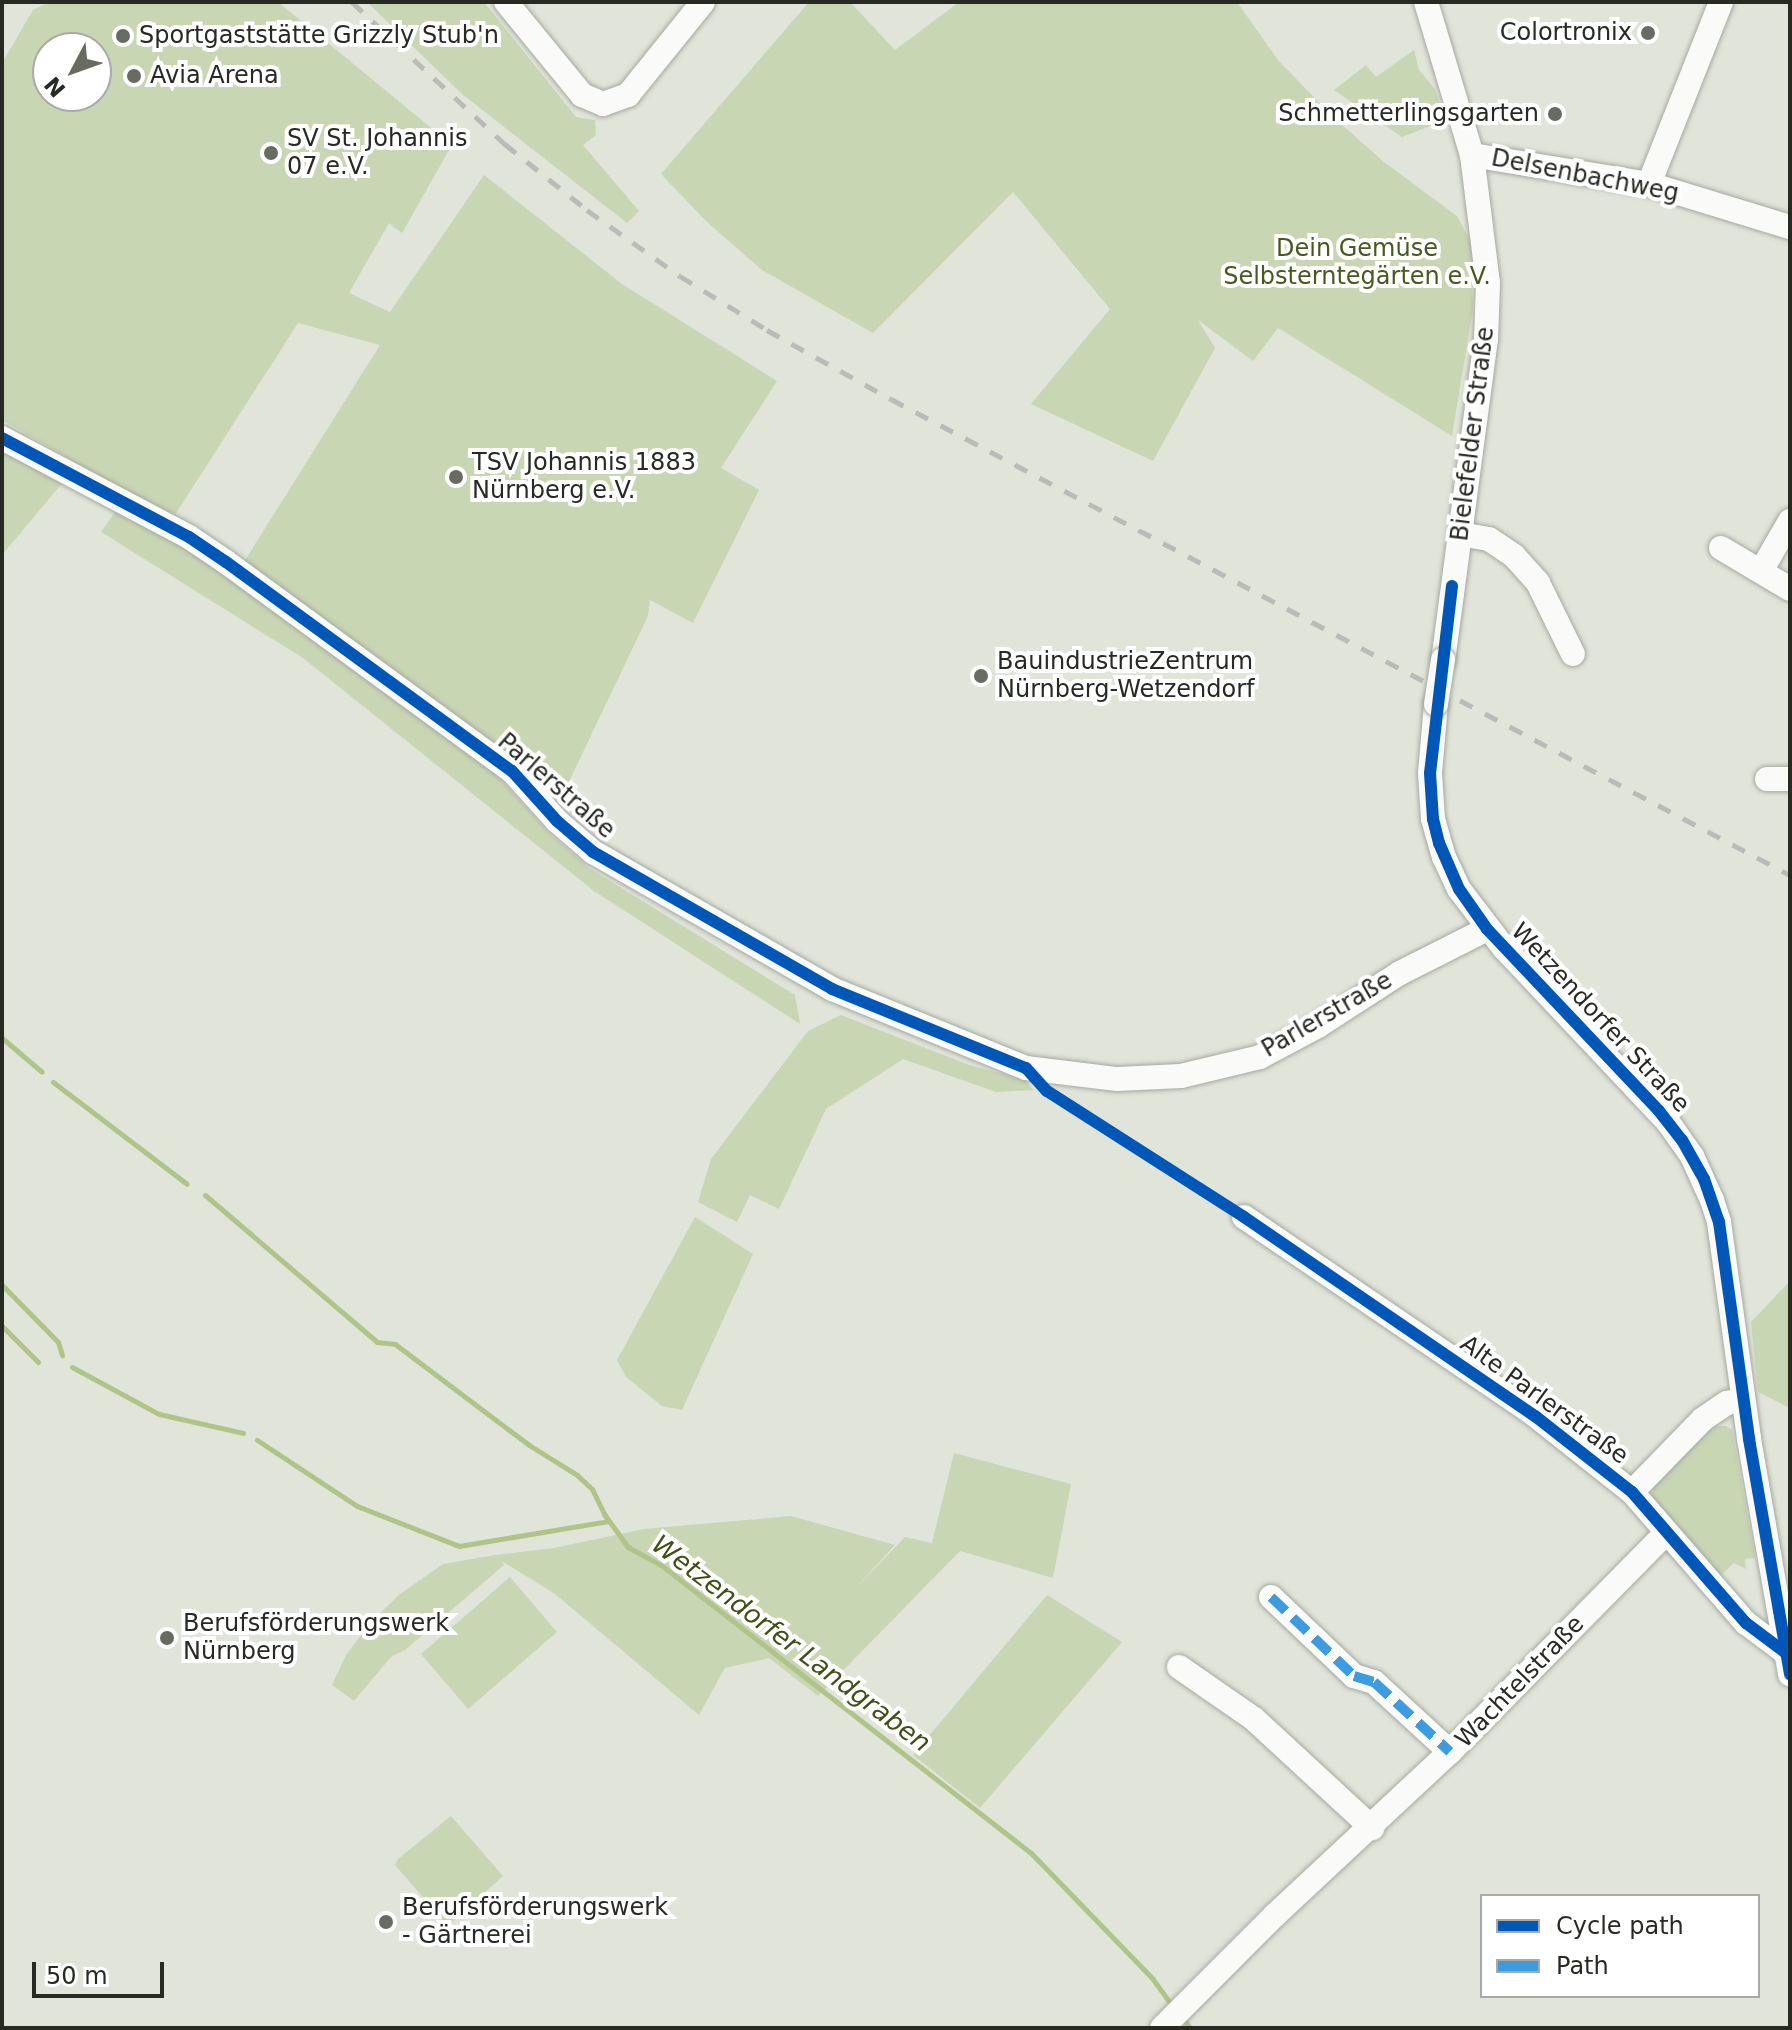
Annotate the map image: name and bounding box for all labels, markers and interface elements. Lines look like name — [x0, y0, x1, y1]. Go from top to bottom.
place label: Colortronix — [1500, 19, 1632, 47]
place label: Sportgaststätte Grizzly Stub'n — [139, 22, 499, 50]
marker: Colortronix — [1639, 24, 1657, 42]
marker: Sportgaststätte Grizzly Stub'n — [114, 27, 132, 45]
north arrow — [32, 32, 112, 112]
place label: Avia Arena — [150, 62, 279, 90]
marker: Avia Arena — [125, 67, 143, 85]
text: N — [40, 72, 71, 102]
place label: Schmetterlingsgarten — [1278, 100, 1539, 128]
marker: Schmetterlingsgarten — [1546, 105, 1564, 123]
place label: SV St. Johannis 07 e.V. — [287, 125, 467, 181]
marker: SV St. Johannis 07 e.V. — [262, 144, 280, 162]
street label: Delsenbachweg — [1489, 144, 1681, 208]
park label: Dein Gemüse Selbsterntegärten e.V. — [1223, 235, 1491, 291]
street label: Bielefelder Straße — [1446, 325, 1500, 543]
place label: TSV Johannis 1883 Nürnberg e.V. — [472, 449, 696, 505]
marker: TSV Johannis 1883 Nürnberg e.V. — [447, 468, 465, 486]
place label: BauindustrieZentrum Nürnberg-Wetzendorf — [997, 648, 1254, 704]
marker: BauindustrieZentrum Nürnberg-Wetzendorf — [972, 667, 990, 685]
street label: Parlerstraße — [492, 727, 620, 845]
street label: Wetzendorfer Straße — [1505, 917, 1695, 1119]
street label: Parlerstraße — [1257, 966, 1397, 1064]
street label: Alte Parlerstraße — [1454, 1329, 1634, 1471]
water label: Wetzendorfer Landgraben — [646, 1529, 936, 1759]
place label: Berufsförderungswerk Nürnberg — [183, 1610, 449, 1666]
street label: Wachtelstraße — [1450, 1610, 1590, 1754]
marker: Berufsförderungswerk Nürnberg — [158, 1629, 176, 1647]
place label: Berufsförderungswerk - Gärtnerei — [402, 1894, 668, 1950]
legend — [1480, 1894, 1760, 1998]
text: Cycle path — [1556, 1912, 1684, 1940]
marker: Berufsförderungswerk - Gärtnerei — [377, 1913, 395, 1931]
scale bar — [36, 1946, 168, 1996]
text: Path — [1556, 1952, 1609, 1980]
text: 50 m — [46, 1962, 108, 1990]

